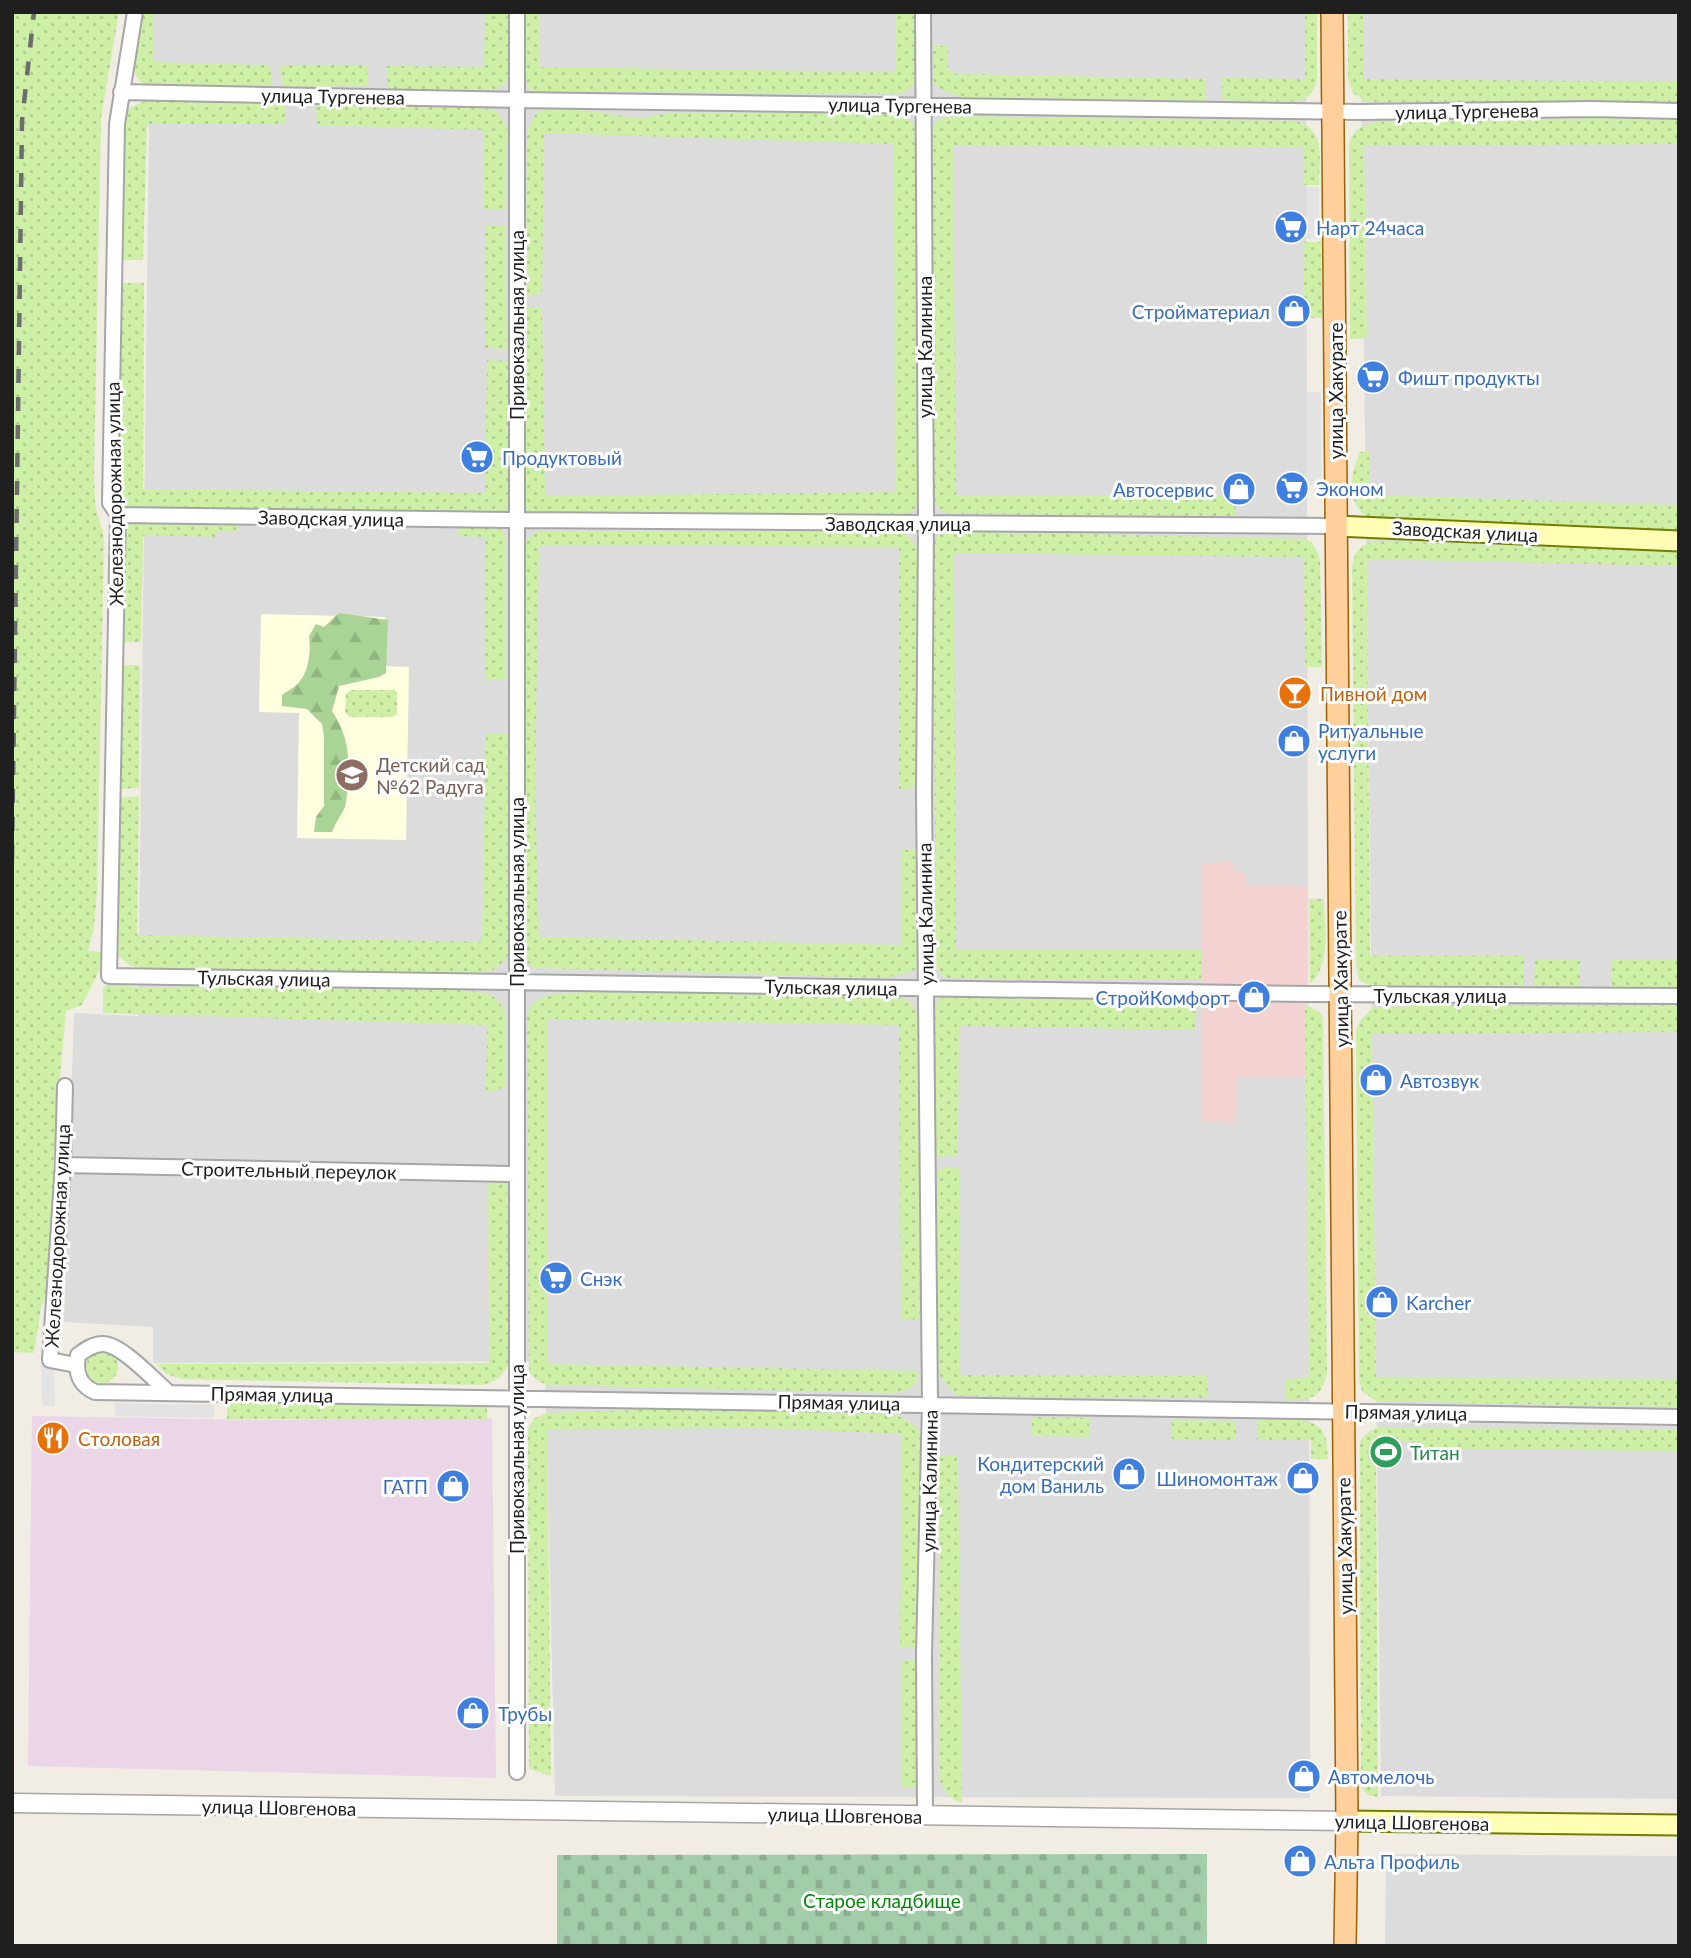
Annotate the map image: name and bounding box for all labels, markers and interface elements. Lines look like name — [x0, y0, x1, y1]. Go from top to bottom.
street label: улица Тургенева — [261, 83, 405, 109]
street label: улица Тургенева — [828, 92, 972, 118]
street label: улица Тургенева — [1395, 98, 1539, 124]
supermarket icon: Нарт 24часа — [1272, 208, 1310, 246]
place label: Нарт 24часа — [1316, 216, 1424, 239]
street label: Привокзальная улица — [505, 230, 528, 420]
street label: улица Калинина — [913, 276, 936, 418]
shop icon: Стройматериал — [1275, 292, 1313, 330]
place label: Стройматериал — [1132, 300, 1270, 323]
street label: улица Хакурате — [1324, 322, 1347, 460]
supermarket icon: Фишт продукты — [1354, 358, 1392, 396]
place label: Фишт продукты — [1398, 366, 1540, 389]
street label: Железнодорожная улица — [101, 382, 127, 606]
supermarket icon: Продуктовый — [458, 438, 496, 476]
place label: Продуктовый — [502, 446, 622, 469]
supermarket icon: Эконом — [1273, 469, 1311, 507]
shop icon: Автосервис — [1220, 470, 1258, 508]
place label: Эконом — [1316, 477, 1384, 500]
place label: Автосервис — [1113, 478, 1214, 501]
street label: Заводская улица — [258, 505, 404, 531]
street label: Заводская улица — [825, 512, 971, 535]
street label: Заводская улица — [1391, 516, 1539, 546]
bar icon: Пивной дом — [1276, 674, 1314, 712]
place label: Пивной дом — [1320, 682, 1427, 705]
place label: Ритуальные услуги — [1318, 719, 1423, 764]
shop icon: Ритуальные услуги — [1275, 722, 1313, 760]
place label: Детский сад №62 Радуга — [376, 753, 486, 798]
school or university icon: Детский сад №62 Радуга — [333, 756, 371, 794]
street label: Привокзальная улица — [505, 797, 528, 987]
street label: улица Калинина — [912, 842, 938, 986]
street label: улица Хакурате — [1327, 910, 1353, 1048]
street label: Тульская улица — [197, 965, 331, 991]
street label: Тульская улица — [764, 974, 898, 1000]
shop icon: СтройКомфорт — [1235, 978, 1273, 1016]
street label: Тульская улица — [1373, 984, 1507, 1007]
place label: СтройКомфорт — [1095, 986, 1230, 1009]
shop icon: Автозвук — [1357, 1061, 1395, 1099]
place label: Автозвук — [1400, 1069, 1479, 1092]
street label: Железнодорожная улица — [40, 1123, 74, 1349]
street label: Строительный переулок — [181, 1157, 397, 1183]
supermarket icon: Снэк — [537, 1259, 575, 1297]
place label: Снэк — [580, 1267, 622, 1290]
shop icon: Karcher — [1363, 1283, 1401, 1321]
place label: Karcher — [1406, 1291, 1471, 1314]
street label: Привокзальная улица — [505, 1364, 528, 1554]
street label: Прямая улица — [210, 1381, 334, 1407]
street label: Прямая улица — [777, 1389, 901, 1415]
street label: Прямая улица — [1344, 1399, 1468, 1425]
street label: улица Калинина — [916, 1409, 942, 1553]
restaurant icon: Столовая — [34, 1419, 72, 1457]
place label: Столовая — [78, 1427, 160, 1450]
sports icon: Титан — [1367, 1433, 1405, 1471]
place label: Титан — [1410, 1441, 1460, 1464]
place label: Кондитерский дом Ваниль — [977, 1452, 1104, 1497]
shop icon: Кондитерский дом Ваниль — [1110, 1455, 1148, 1493]
shop icon: Шиномонтаж — [1284, 1459, 1322, 1497]
shop icon: ГАТП — [434, 1467, 472, 1505]
place label: Шиномонтаж — [1156, 1467, 1278, 1490]
place label: ГАТП — [383, 1475, 428, 1498]
street label: улица Хакурате — [1331, 1477, 1357, 1615]
shop icon: Трубы — [454, 1694, 492, 1732]
place label: Трубы — [498, 1702, 552, 1725]
shop icon: Автомелочь — [1285, 1757, 1323, 1795]
place label: Автомелочь — [1328, 1765, 1434, 1788]
street label: улица Шовгенова — [201, 1794, 357, 1820]
street label: улица Шовгенова — [767, 1802, 923, 1828]
street label: улица Шовгенова — [1334, 1809, 1490, 1835]
shop icon: Альта Профиль — [1281, 1842, 1319, 1880]
place label: Альта Профиль — [1324, 1850, 1460, 1873]
park label: Старое кладбище — [803, 1889, 961, 1912]

